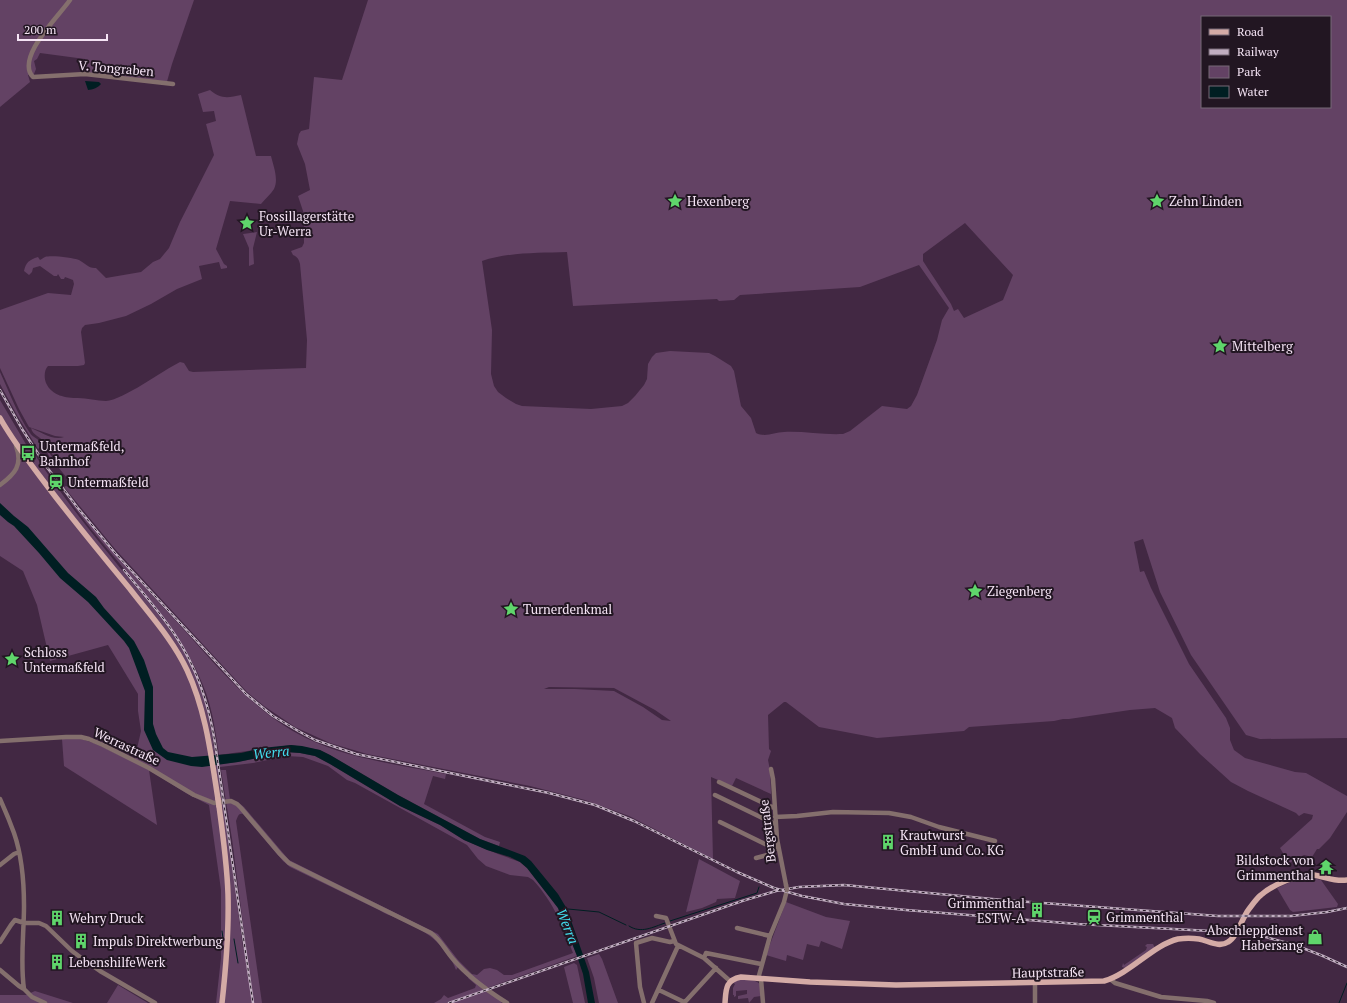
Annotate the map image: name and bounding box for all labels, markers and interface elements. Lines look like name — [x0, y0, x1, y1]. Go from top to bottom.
scale bar — [18, 16, 107, 42]
legend — [1201, 16, 1331, 108]
text: 200 m — [24, 22, 57, 37]
text: Road — [1237, 24, 1264, 39]
text: Railway — [1237, 44, 1280, 59]
street label: V. Tongraben — [77, 56, 155, 80]
text: Park — [1237, 64, 1262, 79]
text: Water — [1237, 84, 1269, 99]
place icon: Hexenberg — [666, 192, 684, 210]
place label: Hexenberg — [687, 192, 749, 210]
place icon: Zehn Linden — [1148, 192, 1166, 210]
place label: Zehn Linden — [1169, 192, 1242, 210]
place label: Fossillagerstätte Ur-Werra — [259, 207, 354, 240]
place icon: Fossillagerstätte Ur-Werra — [238, 214, 256, 232]
place icon: Mittelberg — [1211, 337, 1229, 355]
place label: Mittelberg — [1232, 337, 1293, 355]
place label: Untermaßfeld, Bahnhof — [40, 437, 124, 470]
bus stop icon: Untermaßfeld, Bahnhof — [19, 444, 37, 462]
station icon: Untermaßfeld — [47, 473, 65, 491]
place label: Untermaßfeld — [68, 473, 149, 491]
place icon: Ziegenberg — [966, 582, 984, 600]
place label: Ziegenberg — [987, 582, 1052, 600]
place icon: Turnerdenkmal — [502, 600, 520, 618]
place label: Turnerdenkmal — [523, 600, 612, 618]
place label: Schloss Untermaßfeld — [24, 643, 105, 676]
place icon: Schloss Untermaßfeld — [3, 650, 21, 668]
street label: Werrastraße — [91, 723, 163, 769]
water label: Werra — [252, 741, 290, 763]
street label: Bergstraße — [754, 799, 780, 863]
place label: Krautwurst GmbH und Co. KG — [900, 826, 1004, 859]
building icon: Krautwurst GmbH und Co. KG — [879, 833, 897, 851]
place label: Bildstock von Grimmenthal — [1236, 851, 1314, 884]
temple icon: Bildstock von Grimmenthal — [1317, 858, 1335, 876]
place label: Grimmenthal ESTW-A — [948, 894, 1025, 927]
building icon: Grimmenthal ESTW-A — [1028, 901, 1046, 919]
water label: Werra — [552, 905, 584, 947]
station icon: Grimmenthal — [1085, 908, 1103, 926]
place label: Grimmenthal — [1106, 908, 1184, 926]
building icon: Wehry Druck — [48, 909, 66, 927]
place label: Wehry Druck — [69, 909, 144, 927]
place label: Abschleppdienst Habersang — [1207, 921, 1303, 954]
shop icon: Abschleppdienst Habersang — [1306, 928, 1324, 946]
building icon: Impuls Direktwerbung — [72, 932, 90, 950]
place label: Impuls Direktwerbung — [93, 932, 223, 950]
building icon: LebenshilfeWerk — [48, 953, 66, 971]
place label: LebenshilfeWerk — [69, 953, 166, 971]
street label: Hauptstraße — [1012, 962, 1084, 982]

